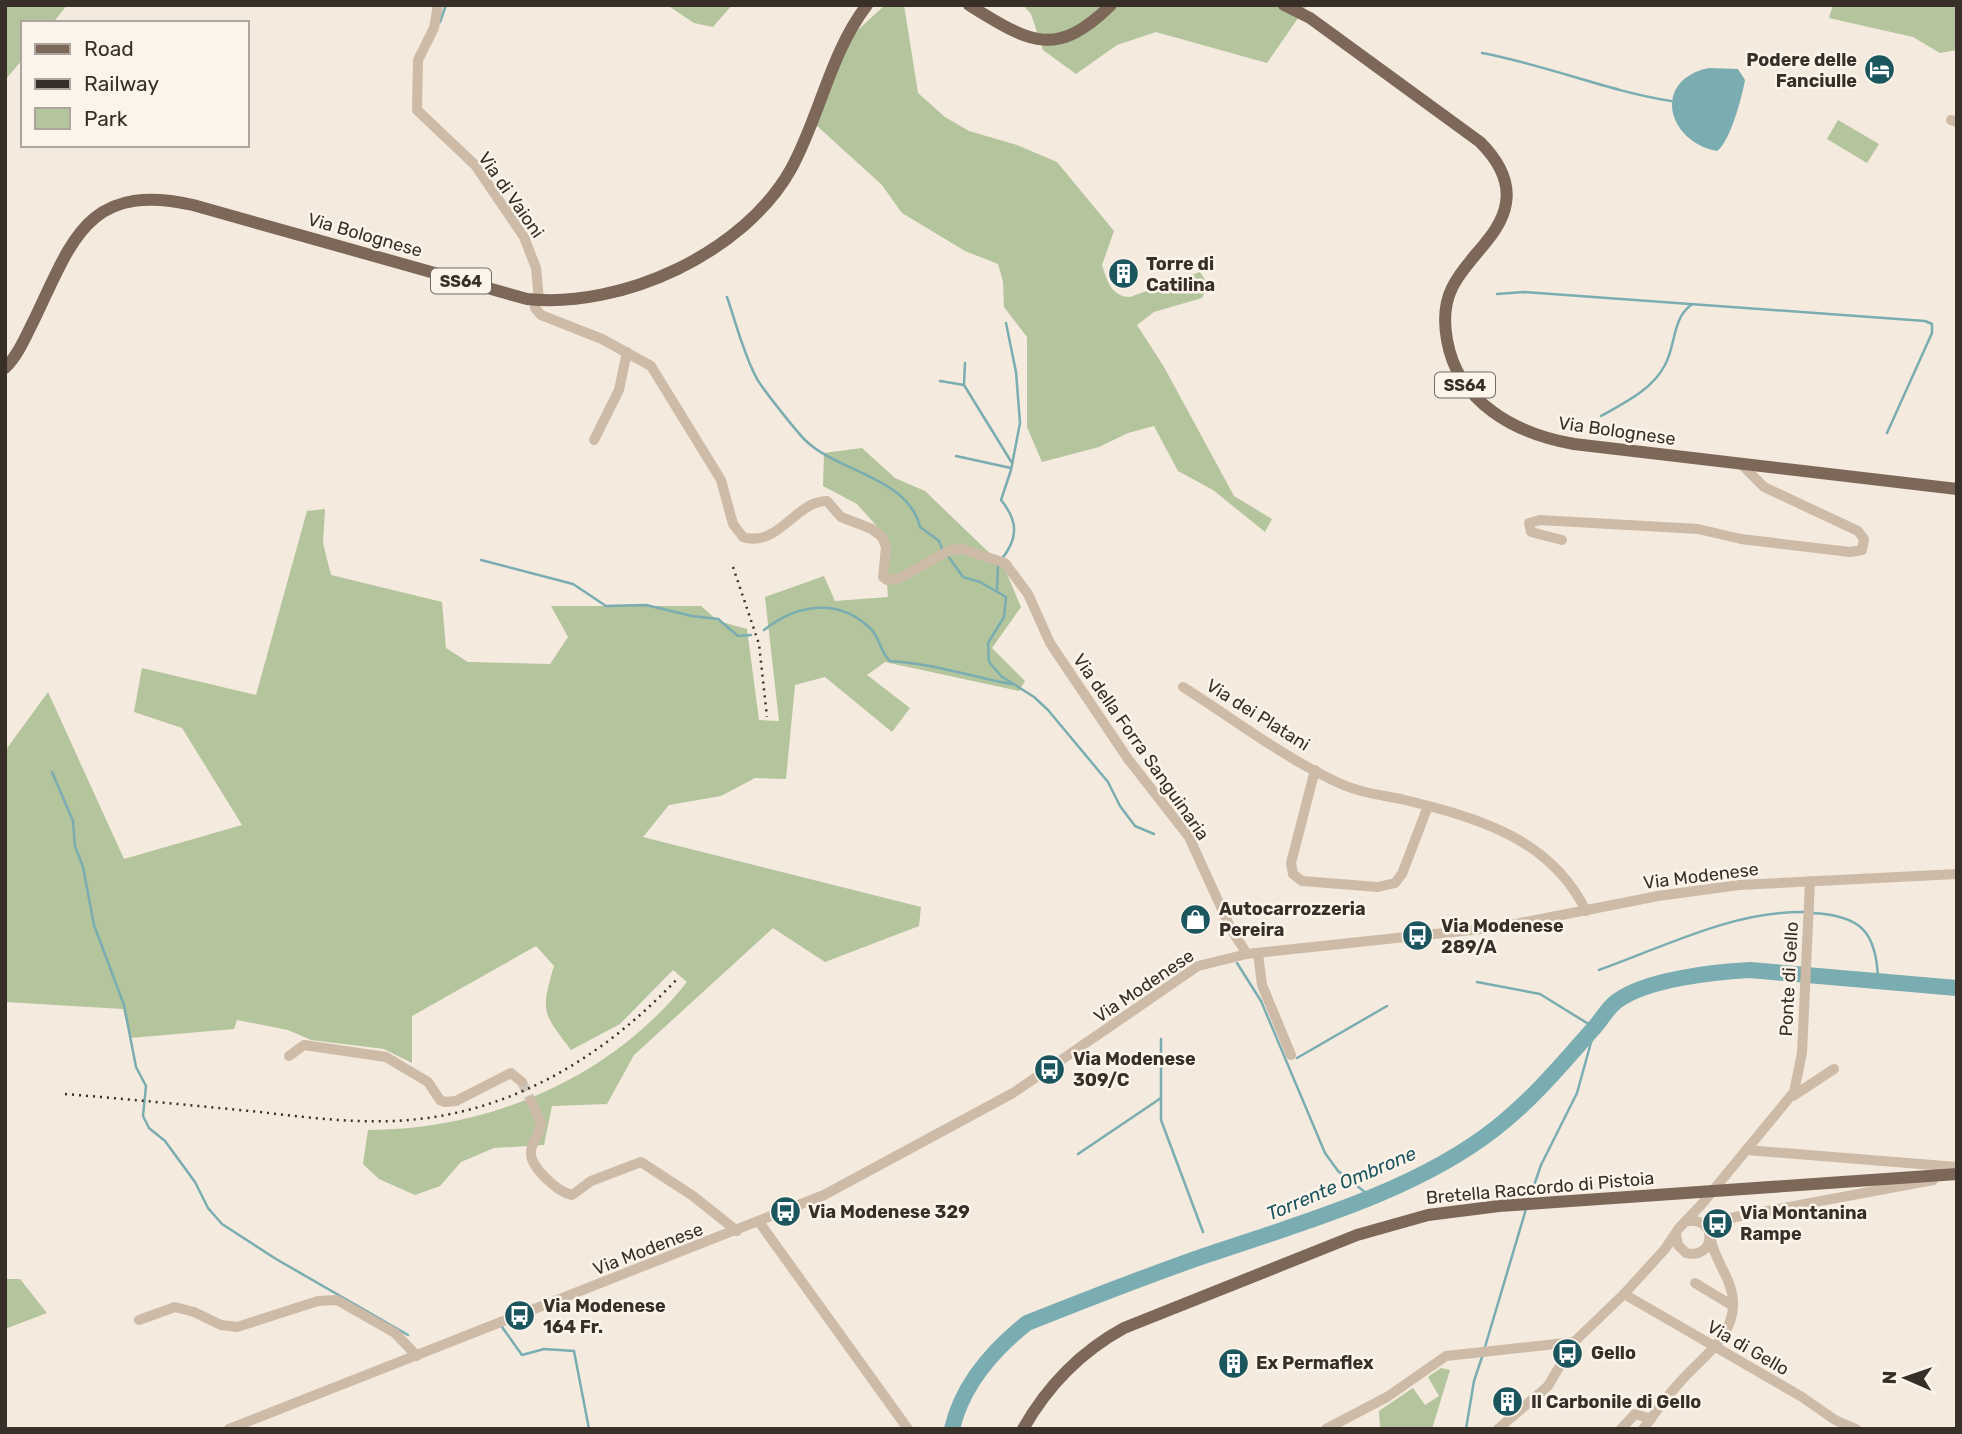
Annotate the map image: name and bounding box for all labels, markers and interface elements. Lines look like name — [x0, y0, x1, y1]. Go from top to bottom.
legend — [21, 21, 248, 147]
text: Road — [84, 36, 134, 61]
place label: Podere delle Fanciulle — [1746, 49, 1857, 92]
hotel icon: Podere delle Fanciulle — [1863, 53, 1897, 87]
text: Railway — [84, 71, 159, 96]
text: Park — [84, 106, 128, 131]
street label: Via di Vaioni — [473, 148, 549, 242]
street label: Via Bolognese — [305, 208, 425, 262]
place label: Torre di Catilina — [1146, 253, 1215, 296]
building icon: Torre di Catilina — [1106, 257, 1140, 291]
road number: SS64 — [431, 268, 491, 294]
road number: SS64 — [1435, 372, 1495, 398]
street label: Via Bolognese — [1557, 412, 1677, 450]
street label: Via della Forra Sanguinaria — [1068, 649, 1214, 845]
street label: Via dei Platani — [1202, 674, 1314, 756]
street label: Via Modenese — [1642, 858, 1760, 894]
place label: Autocarrozzeria Pereira — [1219, 898, 1366, 941]
shop icon: Autocarrozzeria Pereira — [1179, 902, 1213, 936]
place label: Via Modenese 289/A — [1441, 915, 1564, 958]
bus stop icon: Via Modenese 289/A — [1401, 919, 1435, 953]
street label: Ponte di Gello — [1775, 921, 1803, 1037]
street label: Via Modenese — [1090, 944, 1198, 1028]
place label: Via Modenese 309/C — [1073, 1048, 1196, 1091]
bus stop icon: Via Modenese 309/C — [1033, 1052, 1067, 1086]
water label: Torrente Ombrone — [1263, 1141, 1420, 1225]
street label: Bretella Raccordo di Pistoia — [1425, 1167, 1655, 1209]
bus stop icon: Via Modenese 329 — [768, 1195, 802, 1229]
place label: Via Modenese 329 — [808, 1201, 970, 1223]
place label: Via Montanina Rampe — [1740, 1202, 1867, 1245]
bus stop icon: Via Montanina Rampe — [1700, 1206, 1734, 1240]
street label: Via Modenese — [590, 1218, 706, 1280]
place label: Via Modenese 164 Fr. — [543, 1295, 666, 1338]
bus stop icon: Via Modenese 164 Fr. — [503, 1299, 537, 1333]
street label: Via di Gello — [1703, 1316, 1793, 1380]
bus stop icon: Gello — [1551, 1336, 1585, 1370]
place label: Gello — [1591, 1342, 1636, 1364]
north arrow — [1871, 1343, 1941, 1413]
building icon: Ex Permaflex — [1216, 1346, 1250, 1380]
place label: Ex Permaflex — [1256, 1352, 1374, 1374]
text: N — [1878, 1370, 1901, 1385]
building icon: Il Carbonile di Gello — [1491, 1385, 1525, 1419]
place label: Il Carbonile di Gello — [1531, 1391, 1701, 1413]

